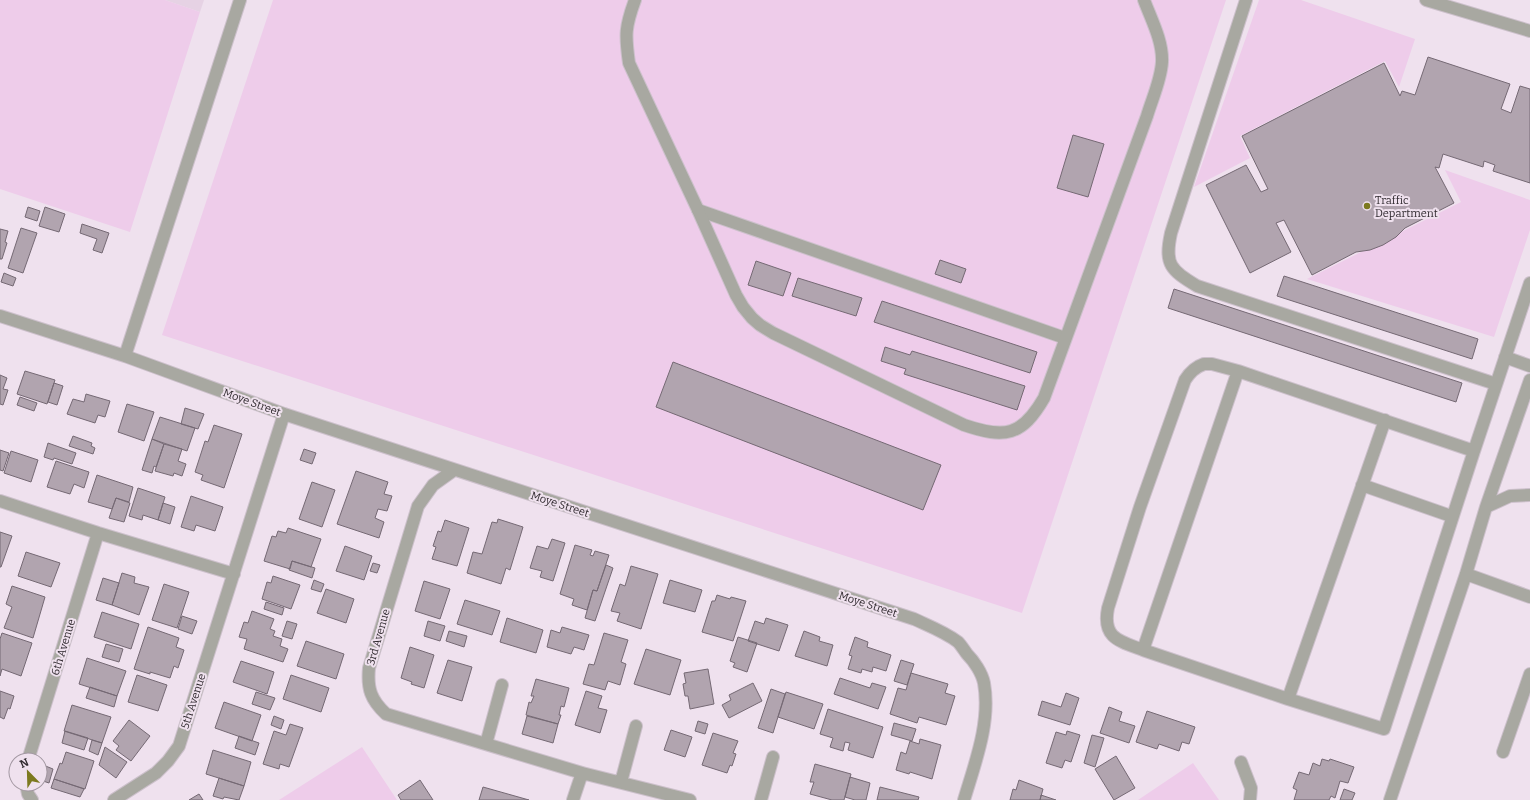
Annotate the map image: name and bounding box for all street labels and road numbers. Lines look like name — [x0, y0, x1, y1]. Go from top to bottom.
street label: Moye Street — [221, 386, 283, 419]
street label: Moye Street — [529, 489, 591, 520]
street label: Moye Street — [837, 589, 899, 620]
street label: 3rd Avenue — [364, 607, 393, 667]
street label: 6th Avenue — [49, 617, 78, 677]
street label: 5th Avenue — [178, 672, 209, 730]

